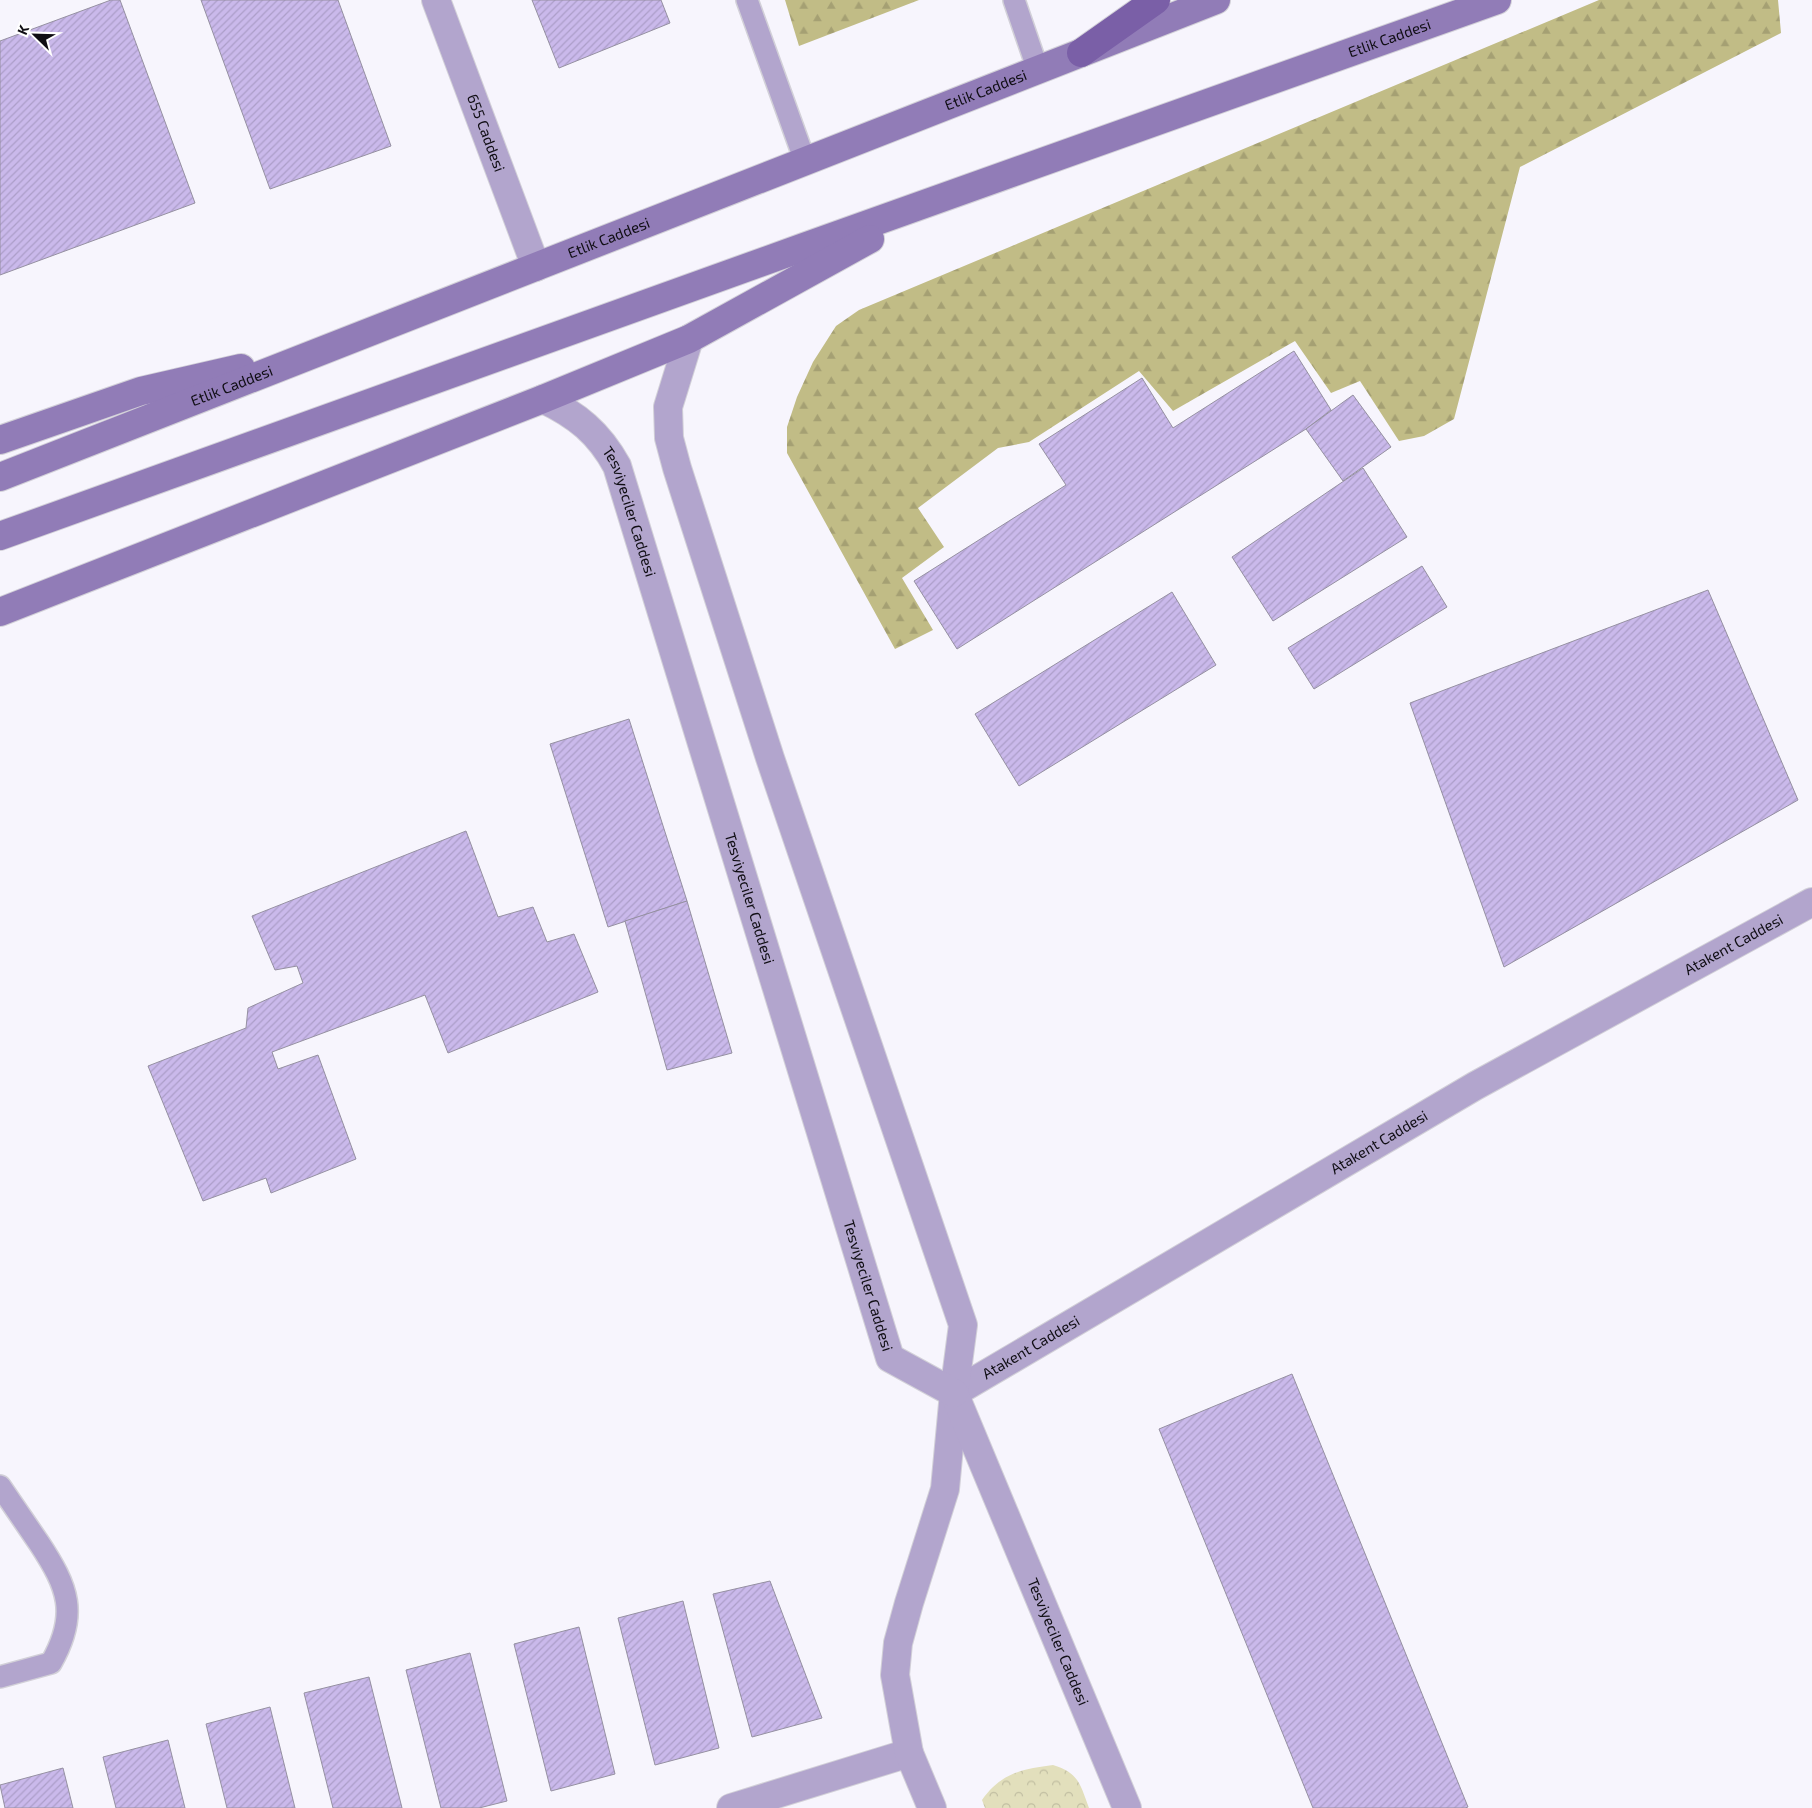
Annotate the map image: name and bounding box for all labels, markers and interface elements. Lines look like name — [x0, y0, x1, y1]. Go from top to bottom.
north arrow — [10, 10, 60, 60]
street label: Etlik Caddesi — [1345, 14, 1433, 61]
text: K — [13, 22, 32, 37]
street label: Etlik Caddesi — [942, 65, 1029, 114]
street label: 655 Caddesi — [464, 91, 509, 174]
street label: Etlik Caddesi — [565, 213, 652, 261]
street label: Etlik Caddesi — [188, 361, 275, 409]
street label: Tesviyeciler Caddesi — [599, 442, 660, 579]
street label: Tesviyeciler Caddesi — [722, 830, 779, 966]
street label: Atakent Caddesi — [1681, 910, 1786, 978]
street label: Atakent Caddesi — [1327, 1106, 1431, 1177]
street label: Tesviyeciler Caddesi — [840, 1218, 897, 1353]
street label: Atakent Caddesi — [979, 1311, 1083, 1382]
street label: Tesviyeciler Caddesi — [1024, 1575, 1093, 1708]

